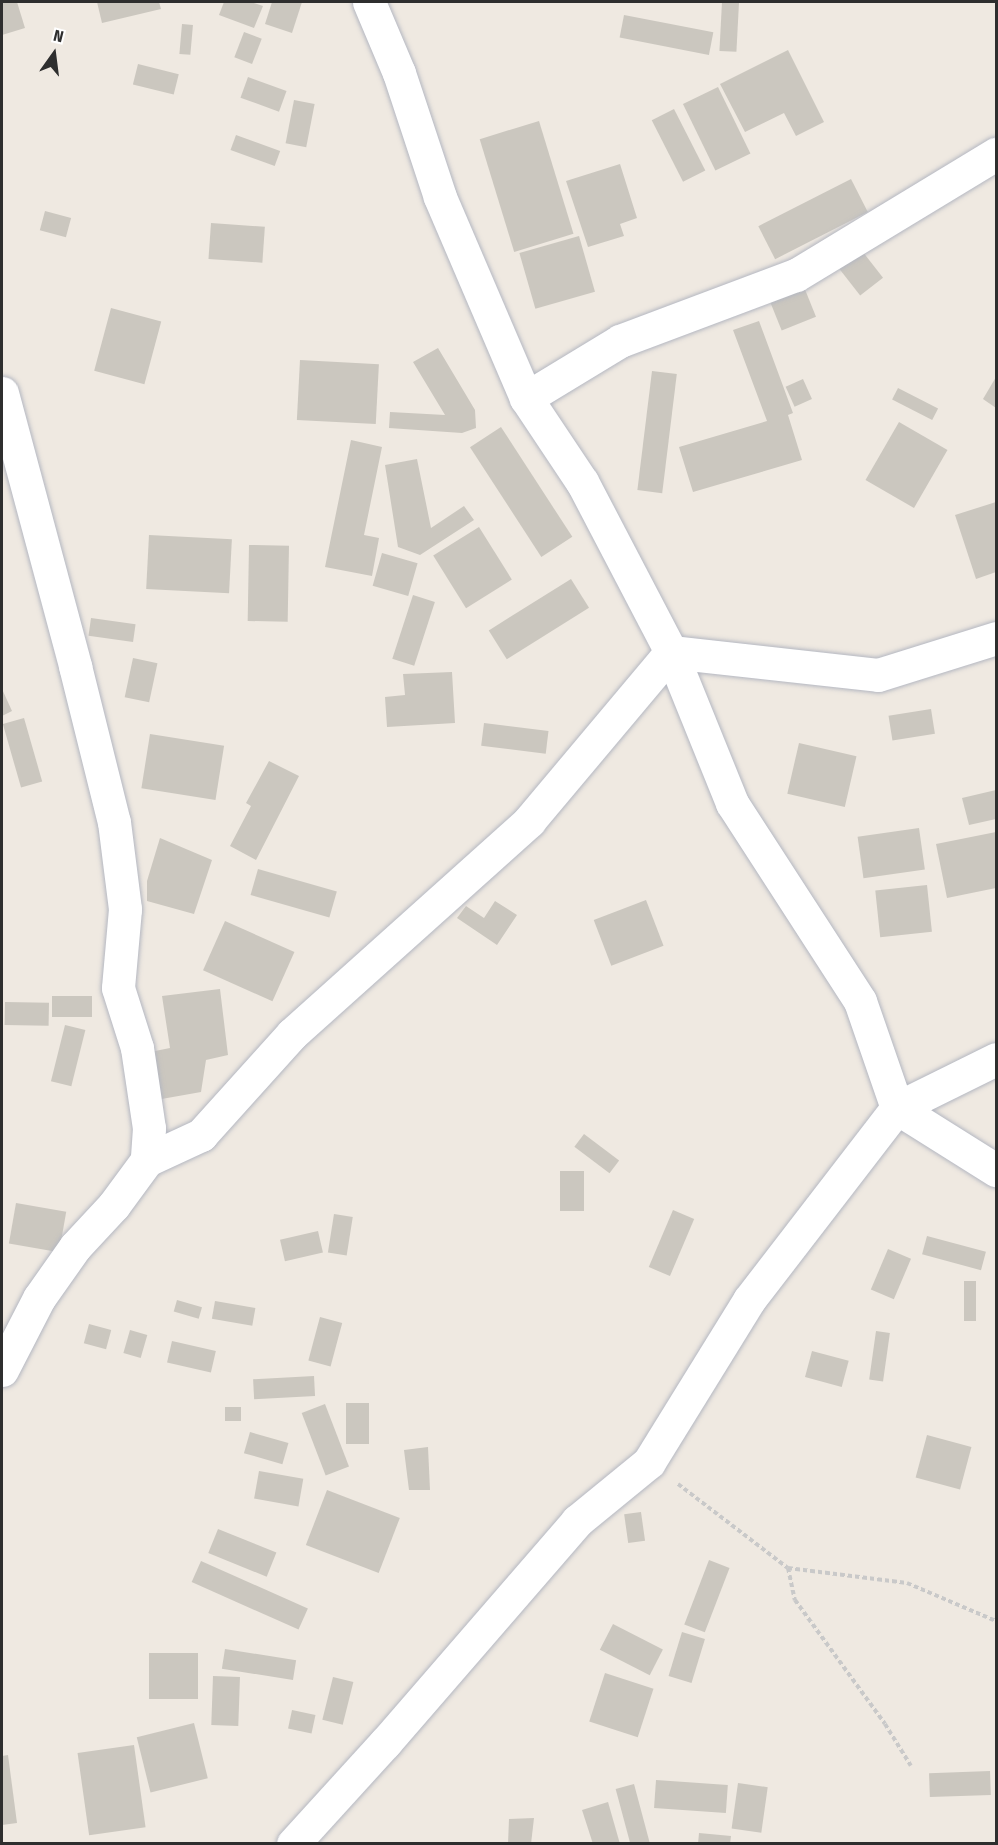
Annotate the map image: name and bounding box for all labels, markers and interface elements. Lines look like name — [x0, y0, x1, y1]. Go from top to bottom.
north arrow — [24, 24, 84, 84]
text: N — [52, 26, 65, 46]

